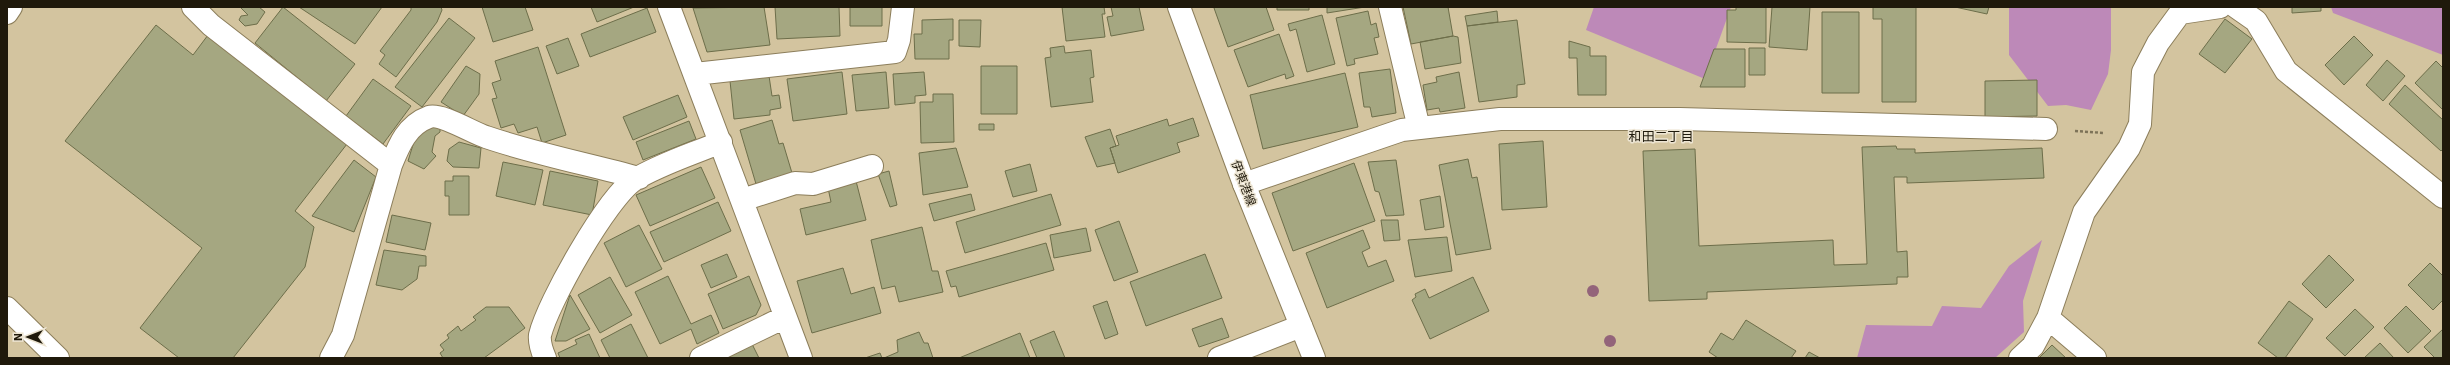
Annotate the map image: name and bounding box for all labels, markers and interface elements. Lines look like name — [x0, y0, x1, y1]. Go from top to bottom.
district label: 和田二丁目 — [1628, 128, 1694, 145]
street label: 伊東港線 — [1228, 158, 1260, 208]
north arrow — [8, 317, 48, 357]
text: N — [11, 333, 25, 341]

